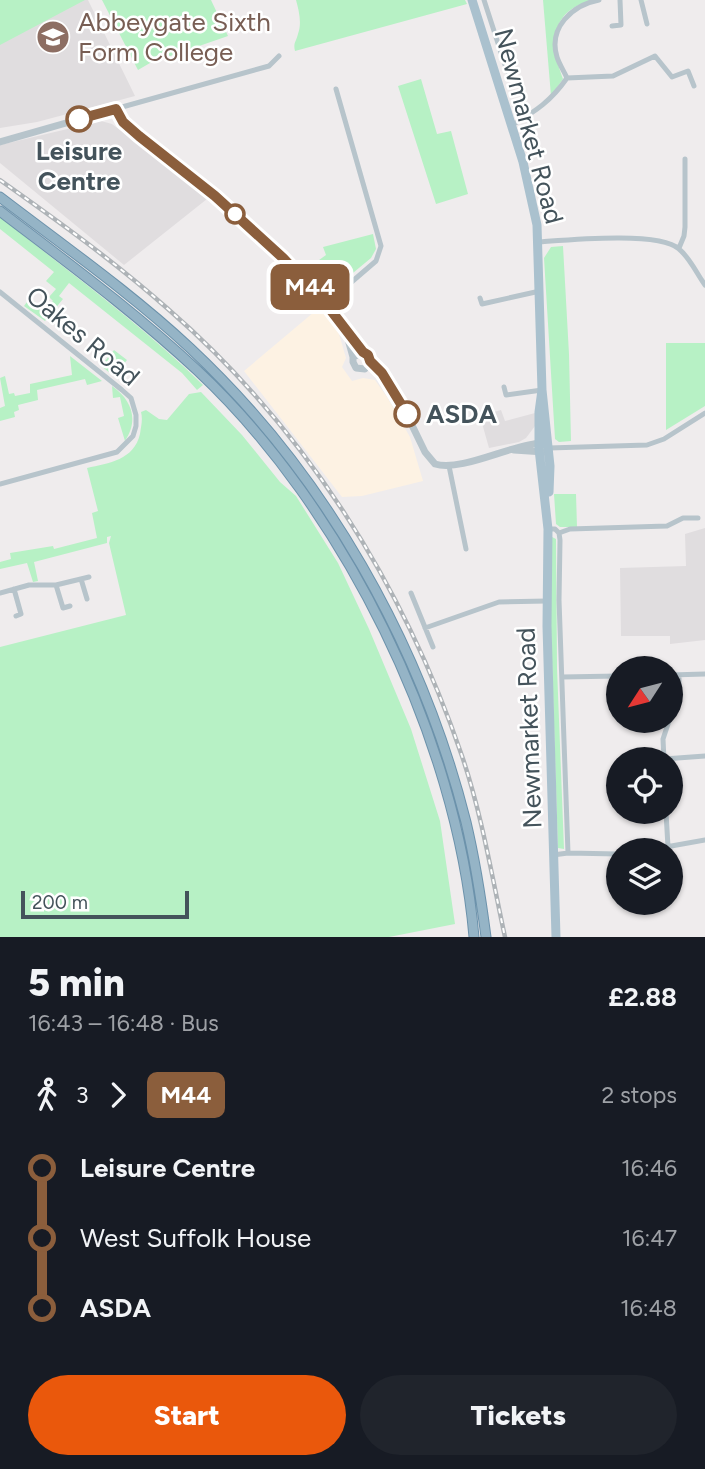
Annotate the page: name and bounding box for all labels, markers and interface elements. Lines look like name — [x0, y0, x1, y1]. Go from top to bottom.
place label: Abbeygate Sixth Form College — [78, 6, 271, 68]
school or university icon: Abbeygate Sixth Form College — [34, 18, 72, 56]
street label: Newmarket Road — [488, 25, 570, 227]
marker: Leisure Centre — [66, 106, 92, 132]
place label: Leisure Centre — [36, 135, 122, 197]
unlabelled marker — [225, 204, 245, 224]
line badge: M44 — [270, 264, 350, 310]
text: M44 — [285, 272, 335, 301]
street label: Oakes Road — [20, 279, 146, 393]
place label: ASDA — [426, 398, 498, 430]
marker: ASDA — [394, 401, 420, 427]
street label: Newmarket Road — [509, 627, 549, 829]
north arrow — [606, 656, 682, 733]
map controls — [606, 656, 683, 915]
button: locate — [606, 747, 683, 824]
button: layers — [606, 838, 683, 915]
scale bar — [21, 888, 189, 920]
text: 200 m — [32, 891, 88, 914]
text: 5 min — [28, 960, 125, 1006]
text: £2.88 — [608, 981, 677, 1013]
text: 16:43 – 16:48 · Bus — [28, 1009, 219, 1037]
icon: walk — [28, 1076, 66, 1114]
icon: forward — [99, 1076, 137, 1114]
text: M44 — [161, 1080, 211, 1109]
text: 3 — [76, 1081, 89, 1109]
text: 2 stops — [601, 1081, 677, 1109]
text: Leisure Centre — [80, 1152, 255, 1184]
text: 16:46 — [621, 1154, 677, 1182]
text: West Suffolk House — [80, 1222, 311, 1254]
text: 16:47 — [622, 1224, 677, 1252]
text: ASDA — [80, 1292, 151, 1324]
text: 16:48 — [620, 1294, 677, 1322]
button: Start — [28, 1375, 346, 1455]
button: Tickets — [360, 1375, 677, 1455]

